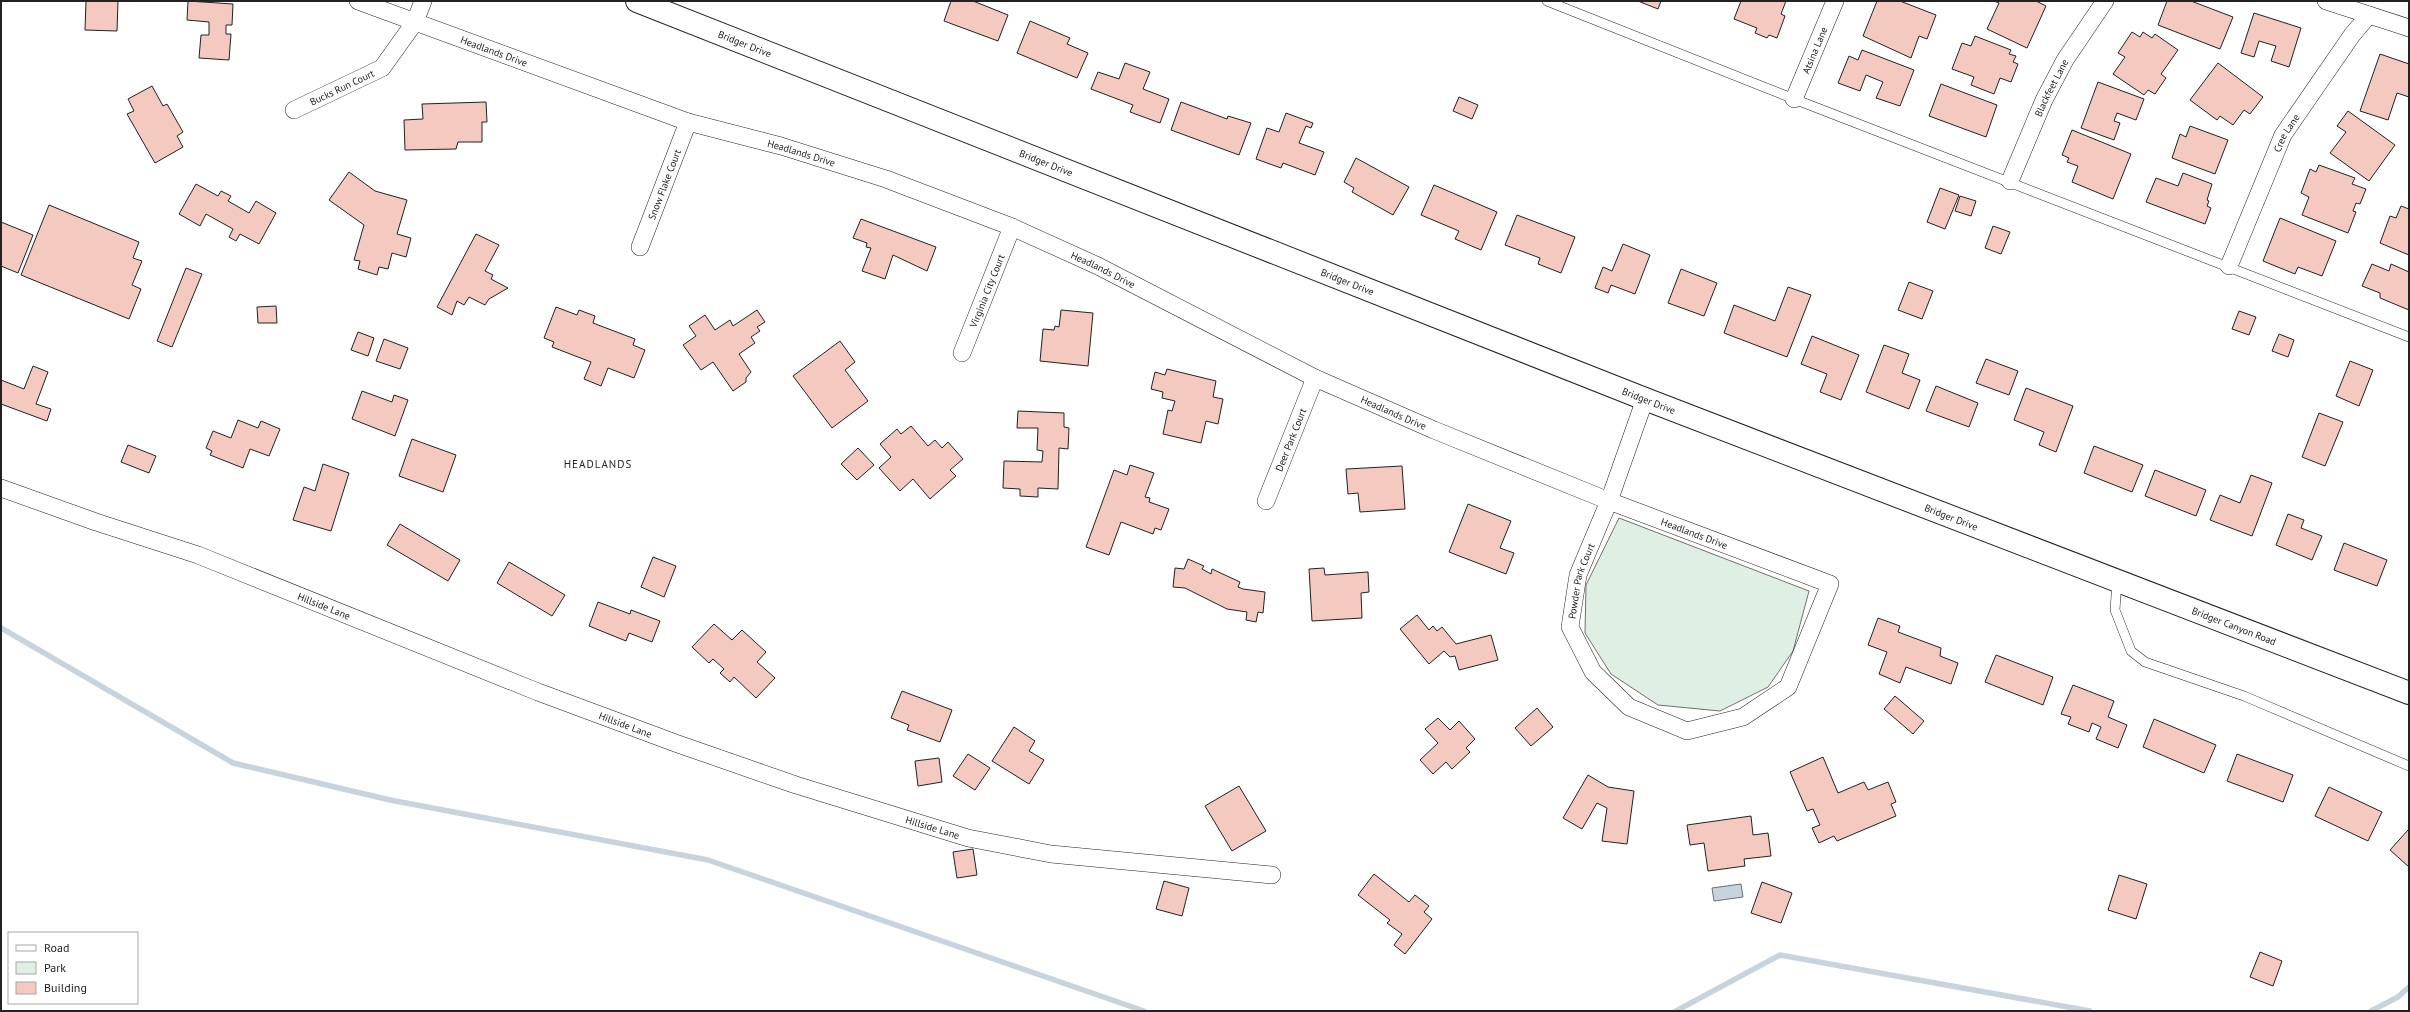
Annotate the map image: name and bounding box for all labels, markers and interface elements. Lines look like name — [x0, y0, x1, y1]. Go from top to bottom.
street label: Atsina Lane — [1799, 25, 1830, 76]
street label: Bridger Drive — [716, 28, 773, 60]
street label: Headlands Drive — [459, 33, 529, 70]
street label: Blackfeet Lane — [2032, 57, 2071, 119]
street label: Bucks Run Court — [308, 66, 377, 109]
street label: Cree Lane — [2271, 111, 2303, 154]
street label: Headlands Drive — [766, 137, 837, 170]
street label: Snow Flake Court — [645, 147, 684, 222]
street label: Bridger Drive — [1017, 147, 1075, 179]
street label: Headlands Drive — [1069, 249, 1137, 291]
street label: Virginia City Court — [966, 252, 1008, 330]
street label: Bridger Drive — [1319, 266, 1376, 298]
street label: Bridger Drive — [1620, 385, 1677, 417]
street label: Headlands Drive — [1359, 393, 1428, 433]
street label: Deer Park Court — [1273, 406, 1310, 473]
district label: HEADLANDS — [564, 457, 632, 471]
street label: Bridger Drive — [1923, 501, 1980, 534]
street label: Headlands Drive — [1659, 515, 1729, 552]
street label: Powder Park Court — [1565, 541, 1598, 620]
street label: Hillside Lane — [296, 590, 352, 623]
street label: Bridger Canyon Road — [2190, 604, 2278, 648]
street label: Hillside Lane — [597, 709, 654, 741]
street label: Hillside Lane — [904, 813, 961, 842]
legend — [8, 932, 138, 1004]
text: Road — [44, 940, 69, 955]
text: Park — [44, 960, 66, 975]
text: Building — [44, 980, 87, 995]

